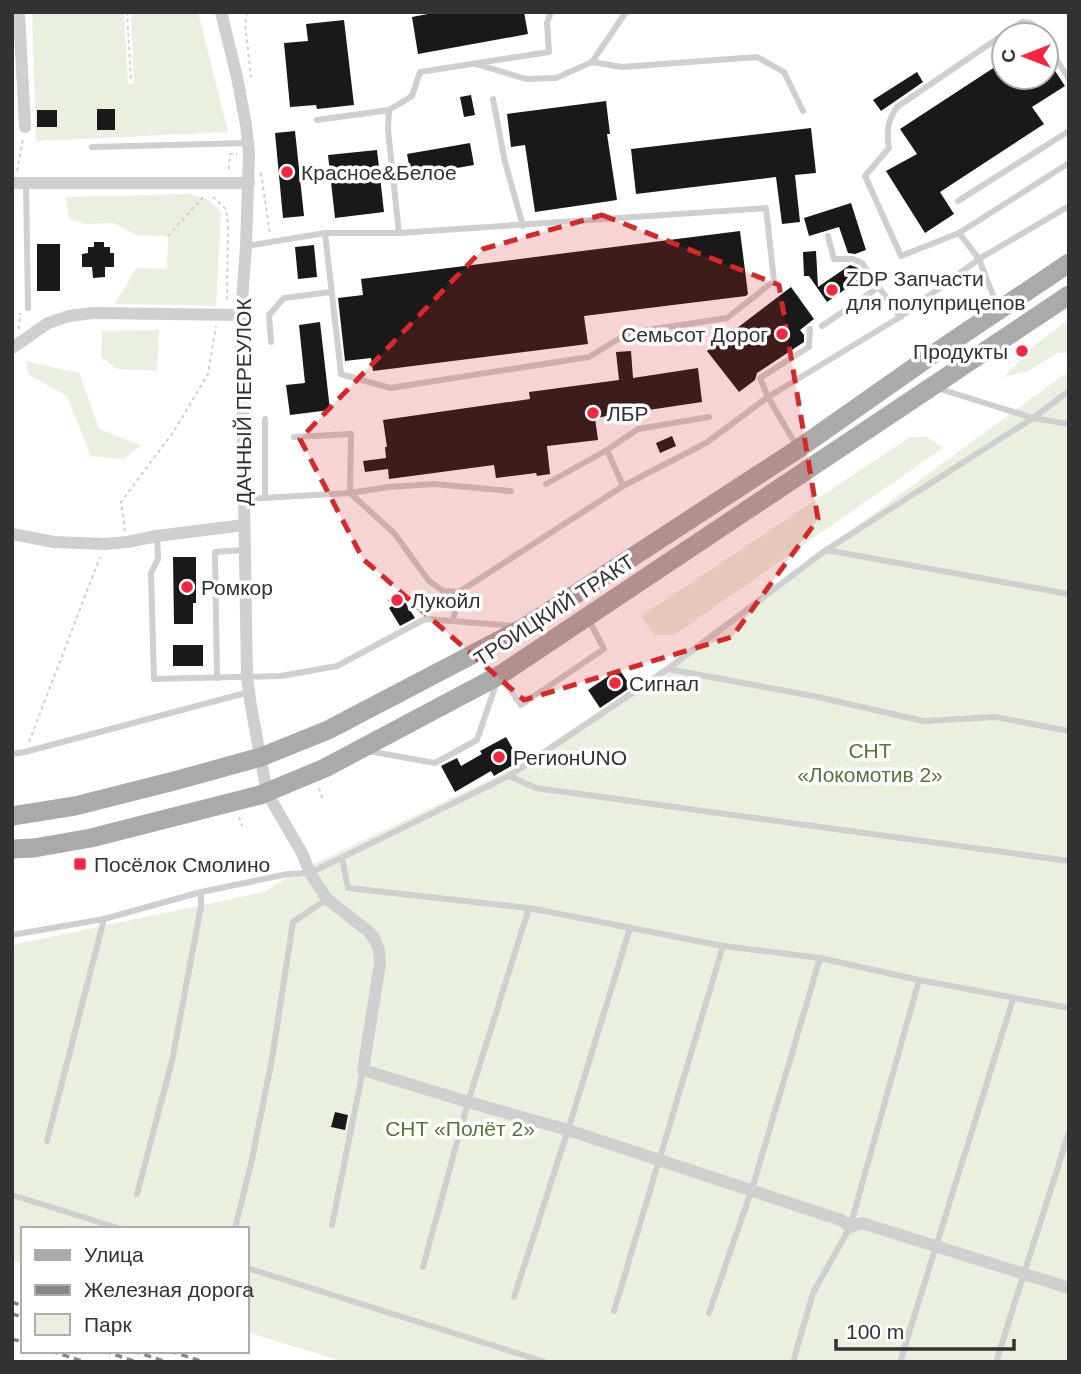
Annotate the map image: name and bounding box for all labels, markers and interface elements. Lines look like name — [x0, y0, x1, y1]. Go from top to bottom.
north arrow — [990, 21, 1060, 91]
text: С — [998, 49, 1019, 63]
place label: Красное&Белое — [301, 161, 457, 184]
marker: Красное&Белое — [279, 164, 295, 180]
place label: ZDP Запчасти для полуприцепов — [846, 267, 1026, 314]
marker: ZDP Запчасти для полуприцепов — [824, 282, 840, 298]
street label: ДАЧНЫЙ ПЕРЕУЛОК — [232, 298, 255, 506]
place label: Семьсот Дорог — [621, 323, 768, 346]
marker: Семьсот Дорог — [774, 326, 790, 342]
place label: Продукты — [913, 340, 1008, 363]
marker: Продукты — [1014, 343, 1030, 359]
place label: ЛБР — [607, 402, 649, 425]
marker: ЛБР — [585, 405, 601, 421]
street label: ТРОИЦКИЙ ТРАКТ — [470, 550, 638, 670]
place label: Ромкор — [201, 576, 273, 599]
marker: Ромкор — [179, 579, 195, 595]
place label: Лукойл — [411, 589, 481, 612]
marker: Лукойл — [389, 592, 405, 608]
place label: Сигнал — [629, 672, 699, 695]
marker: Сигнал — [607, 675, 623, 691]
park label: СНТ «Локомотив 2» — [797, 739, 943, 786]
place label: РегионUNO — [513, 746, 627, 769]
marker: РегионUNO — [491, 749, 507, 765]
place label: Посёлок Смолино — [94, 853, 270, 876]
marker: Посёлок Смолино — [72, 856, 88, 872]
park label: СНТ «Полёт 2» — [385, 1117, 535, 1140]
legend — [21, 1227, 248, 1353]
text: Улица — [84, 1243, 144, 1266]
text: Железная дорога — [84, 1278, 254, 1301]
scale bar — [836, 1308, 1014, 1352]
text: Парк — [84, 1313, 132, 1336]
text: 100 m — [846, 1320, 904, 1343]

